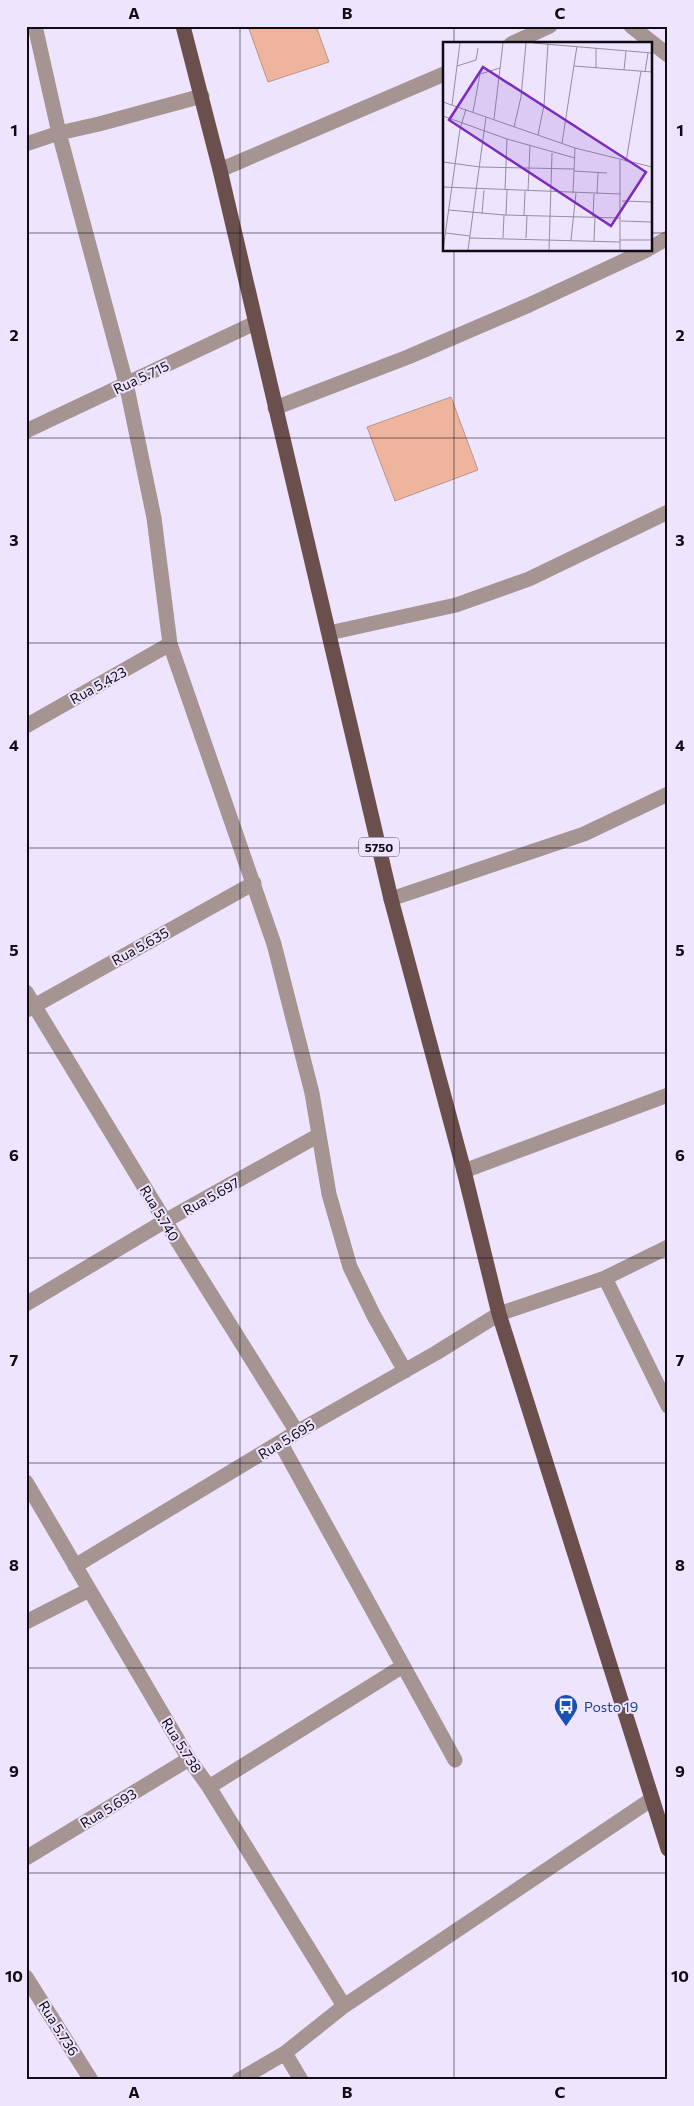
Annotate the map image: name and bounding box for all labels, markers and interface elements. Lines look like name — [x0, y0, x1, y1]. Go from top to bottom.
text: A — [128, 3, 140, 22]
text: B — [342, 3, 353, 22]
text: C — [555, 3, 566, 22]
inset map — [443, 42, 652, 251]
text: 1 — [10, 120, 18, 139]
text: 1 — [676, 120, 684, 139]
text: 2 — [9, 325, 19, 344]
text: 2 — [675, 325, 685, 344]
street label: Rua 5.715 — [110, 357, 172, 397]
text: 3 — [9, 530, 19, 549]
text: 3 — [675, 530, 685, 549]
street label: Rua 5.423 — [67, 663, 129, 707]
text: 4 — [9, 735, 19, 754]
text: 4 — [675, 735, 685, 754]
road number: 5750 — [359, 838, 399, 856]
street label: Rua 5.635 — [109, 923, 171, 969]
text: 5 — [9, 940, 19, 959]
text: 5 — [675, 940, 685, 959]
text: 6 — [9, 1145, 19, 1164]
text: 6 — [675, 1145, 685, 1164]
street label: Rua 5.697 — [180, 1173, 242, 1219]
street label: Rua 5.740 — [137, 1182, 183, 1244]
text: 7 — [10, 1350, 19, 1369]
text: 7 — [676, 1350, 685, 1369]
street label: Rua 5.695 — [255, 1416, 317, 1462]
text: 8 — [9, 1555, 19, 1574]
text: 8 — [675, 1555, 685, 1574]
bus stop icon: Posto 19 — [553, 1693, 579, 1727]
place label: Posto 19 — [584, 1698, 638, 1715]
street label: Rua 5.738 — [158, 1714, 206, 1776]
text: 9 — [9, 1761, 19, 1780]
text: 9 — [675, 1761, 685, 1780]
street label: Rua 5.693 — [77, 1785, 139, 1831]
text: 10 — [5, 1966, 23, 1985]
text: 10 — [671, 1966, 689, 1985]
street label: Rua 5.736 — [35, 1997, 83, 2059]
text: A — [128, 2082, 140, 2101]
text: B — [342, 2082, 353, 2101]
text: C — [555, 2082, 566, 2101]

